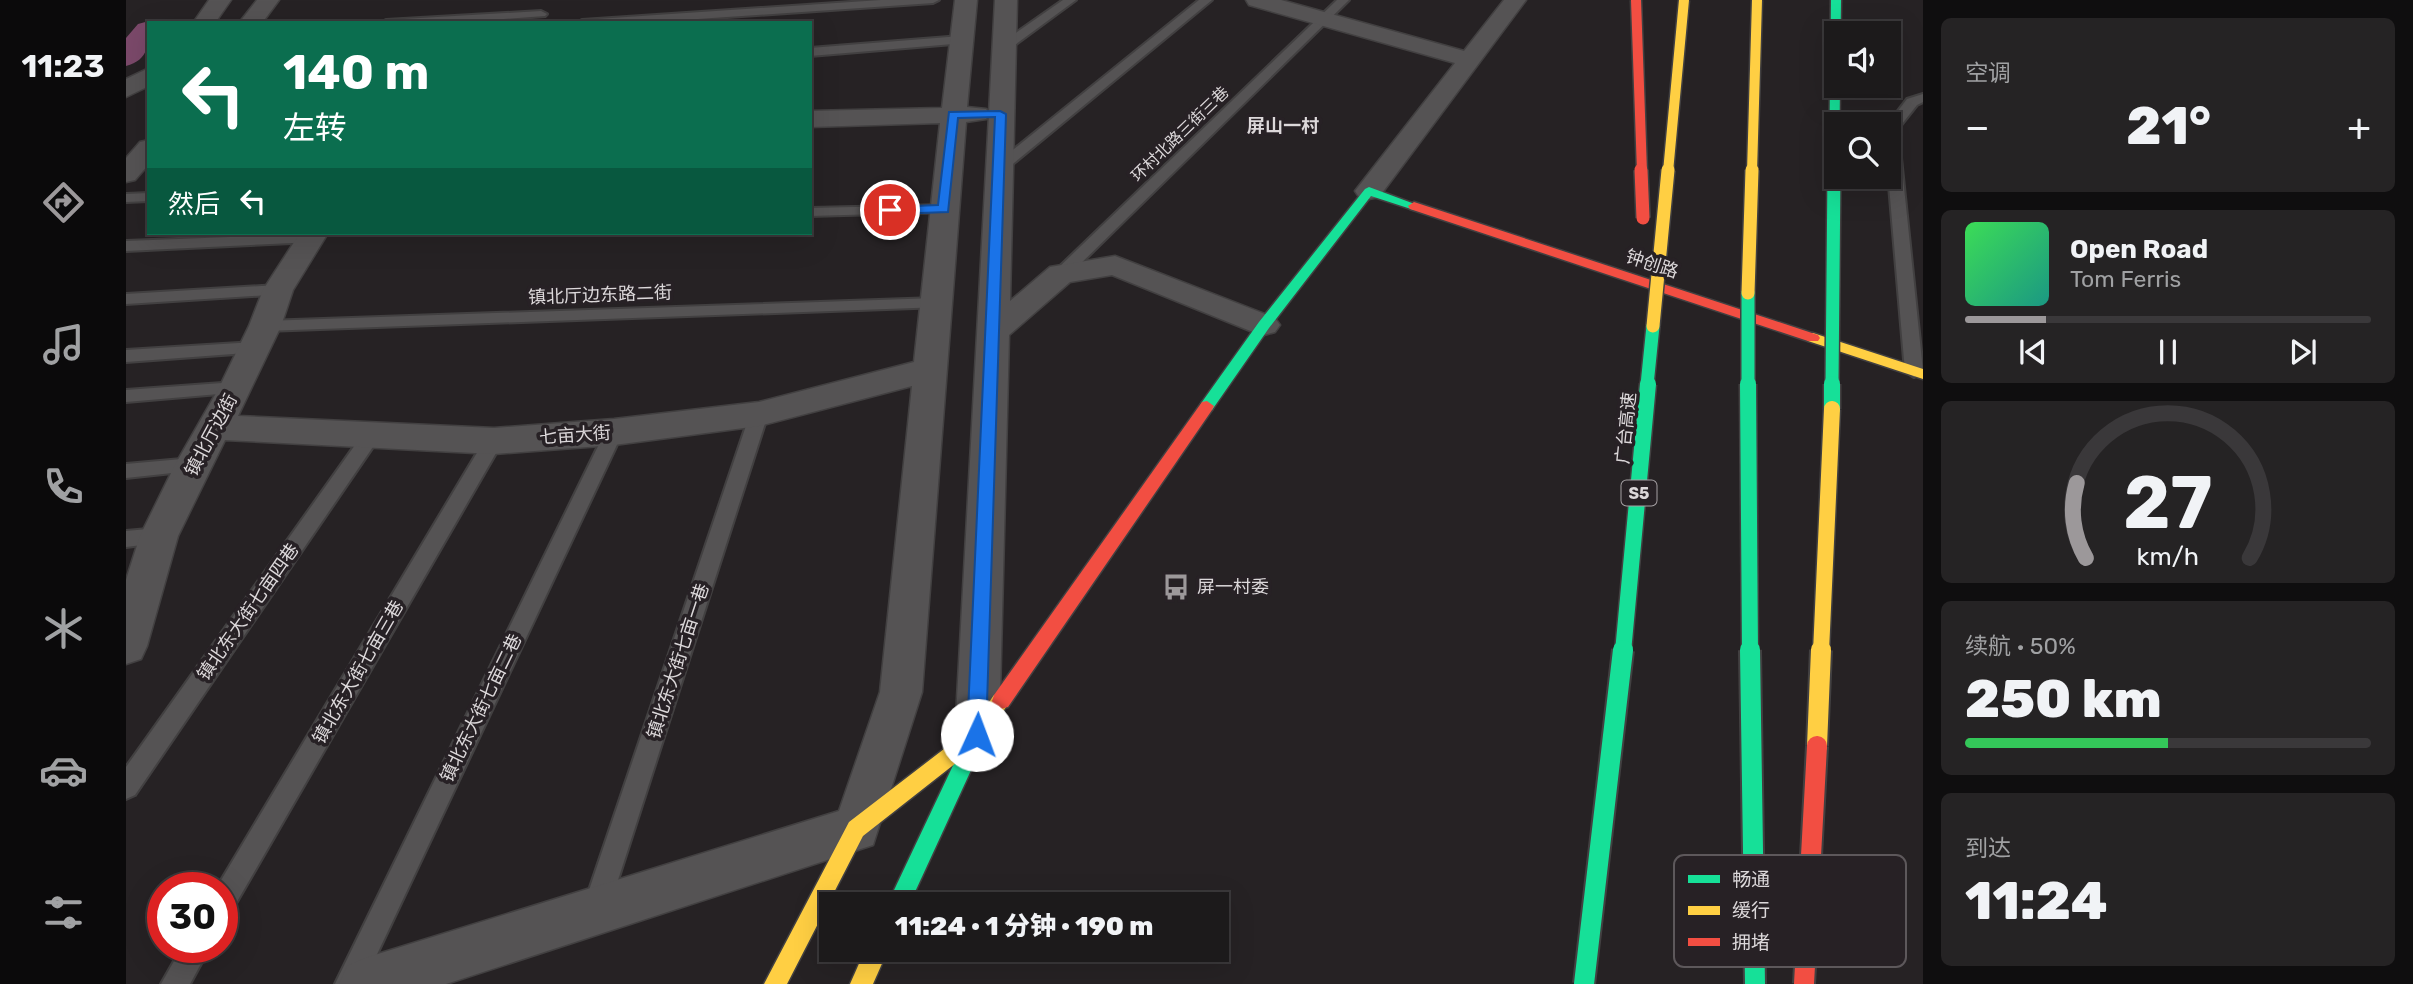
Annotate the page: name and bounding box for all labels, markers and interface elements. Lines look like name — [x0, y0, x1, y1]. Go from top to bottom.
map controls — [1824, 21, 1901, 189]
button: sound — [1824, 21, 1901, 98]
text: 140 m — [283, 43, 429, 101]
text: 11:23 — [21, 47, 105, 85]
icon: left — [168, 49, 259, 140]
text: 空调 — [1965, 59, 2011, 87]
street label: 环村北路三街三巷 — [1127, 83, 1233, 185]
text: 21° — [2126, 95, 2211, 157]
text: − — [1965, 104, 1990, 150]
text: + — [2347, 104, 2371, 150]
text: 左转 — [283, 109, 347, 147]
button: search — [1824, 112, 1901, 189]
district label: 屏山一村 — [1247, 115, 1319, 137]
icon: directions — [39, 178, 88, 227]
pin — [860, 180, 920, 240]
icon: left — [234, 182, 272, 220]
text: 然后 — [168, 189, 220, 220]
icon: arrive — [871, 191, 909, 229]
text: Open Road — [2070, 234, 2208, 265]
street label: 钟创路 — [1623, 245, 1681, 283]
text: Tom Ferris — [2070, 265, 2181, 293]
street label: 镇北厅边东路二街 — [528, 281, 672, 309]
icon: music — [39, 320, 88, 369]
icon: previous — [2014, 333, 2052, 371]
icon: pause — [2149, 333, 2187, 371]
icon: next — [2284, 333, 2322, 371]
street label: 镇北厅边街 — [180, 390, 242, 480]
street label: 广台高速 — [1611, 391, 1641, 465]
street label: 七亩大街 — [538, 422, 612, 448]
text: 27 — [2123, 460, 2213, 546]
icon: phone — [39, 462, 88, 511]
road number: S5 — [1622, 480, 1656, 506]
street label: 镇北东大街七亩四巷 — [193, 539, 303, 685]
text: km/h — [2137, 542, 2199, 571]
bus stop icon: 屏一村委 — [1161, 572, 1191, 602]
place label: 屏一村委 — [1197, 576, 1269, 598]
street label: 镇北东大街七亩一巷 — [643, 581, 713, 741]
street label: 镇北东大街七亩三巷 — [308, 596, 408, 748]
icon: climate — [39, 604, 88, 653]
street label: 镇北东大街七亩二巷 — [436, 630, 526, 786]
text: 续航 · 50% — [1965, 632, 2076, 660]
text: 250 km — [1965, 668, 2162, 730]
position arrow — [940, 698, 1014, 772]
icon: car — [39, 746, 88, 795]
text: 到达 — [1965, 834, 2011, 862]
legend — [1674, 855, 1906, 967]
text: 畅通 — [1732, 868, 1770, 891]
text: 11:24 — [1965, 870, 2108, 932]
speed limit sign: 30 — [147, 872, 238, 963]
icon: filters — [39, 888, 88, 937]
text: 缓行 — [1732, 899, 1770, 922]
text: 11:24 · 1 分钟 · 190 m — [895, 911, 1153, 942]
text: 拥堵 — [1732, 931, 1770, 954]

